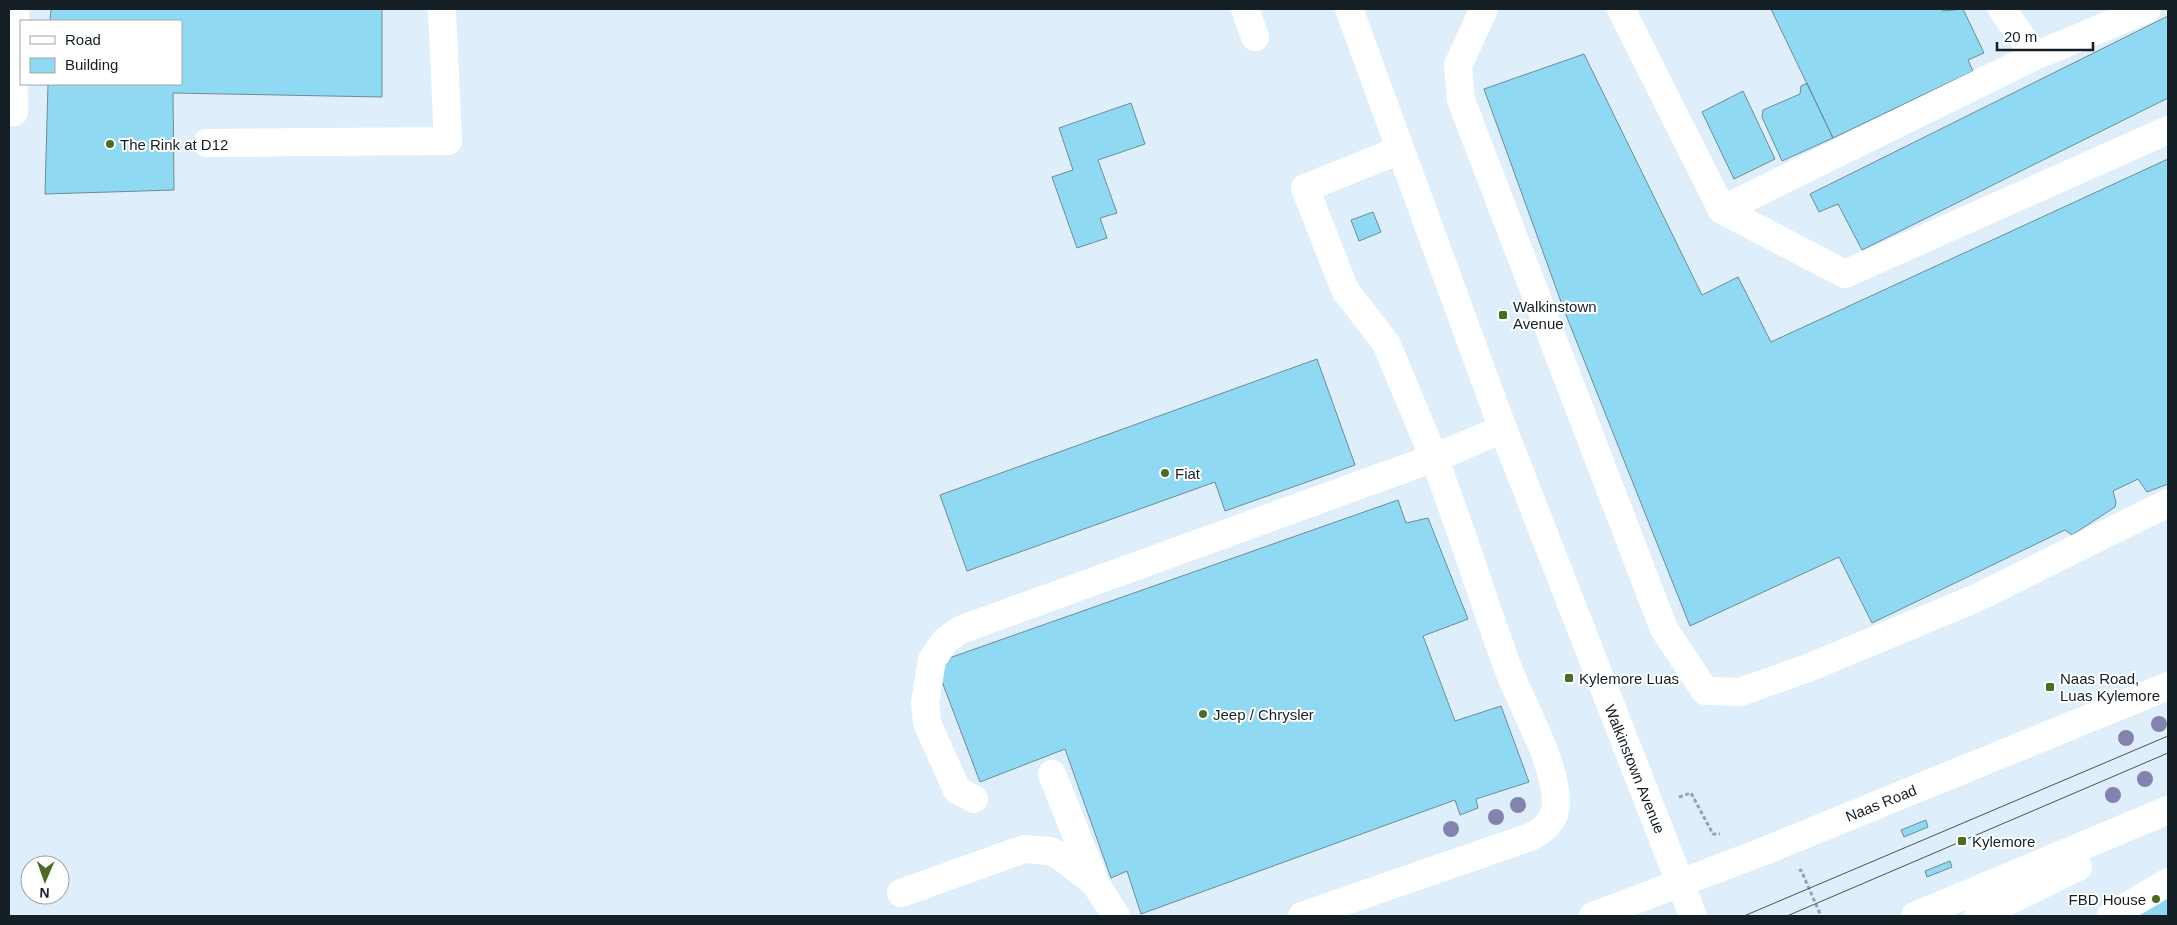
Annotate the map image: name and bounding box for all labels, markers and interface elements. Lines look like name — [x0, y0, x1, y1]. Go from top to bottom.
legend — [20, 20, 182, 85]
scale bar — [1997, 20, 2093, 52]
text: 20 m — [2004, 28, 2037, 45]
text: Road — [65, 31, 101, 48]
text: Building — [65, 56, 118, 73]
place label: The Rink at D12 — [120, 136, 228, 153]
marker: The Rink at D12 — [104, 138, 116, 150]
place label: Walkinstown Avenue — [1513, 298, 1597, 332]
marker: Walkinstown Avenue — [1497, 309, 1509, 321]
place label: Fiat — [1175, 465, 1201, 482]
marker: Fiat — [1159, 467, 1171, 479]
place label: Kylemore Luas — [1579, 670, 1679, 687]
place label: Naas Road, Luas Kylemore — [2060, 670, 2160, 704]
marker: Kylemore Luas — [1563, 672, 1575, 684]
marker: Naas Road, Luas Kylemore — [2044, 681, 2056, 693]
street label: Walkinstown Avenue — [1601, 702, 1669, 836]
place label: Jeep / Chrysler — [1213, 706, 1314, 723]
marker: Jeep / Chrysler — [1197, 708, 1209, 720]
street label: Naas Road — [1843, 781, 1919, 825]
place label: Kylemore — [1972, 833, 2035, 850]
marker: Kylemore — [1956, 835, 1968, 847]
north arrow — [20, 855, 70, 905]
text: N — [39, 885, 50, 901]
place label: FBD House — [2068, 891, 2146, 908]
marker: FBD House — [2150, 893, 2162, 905]

